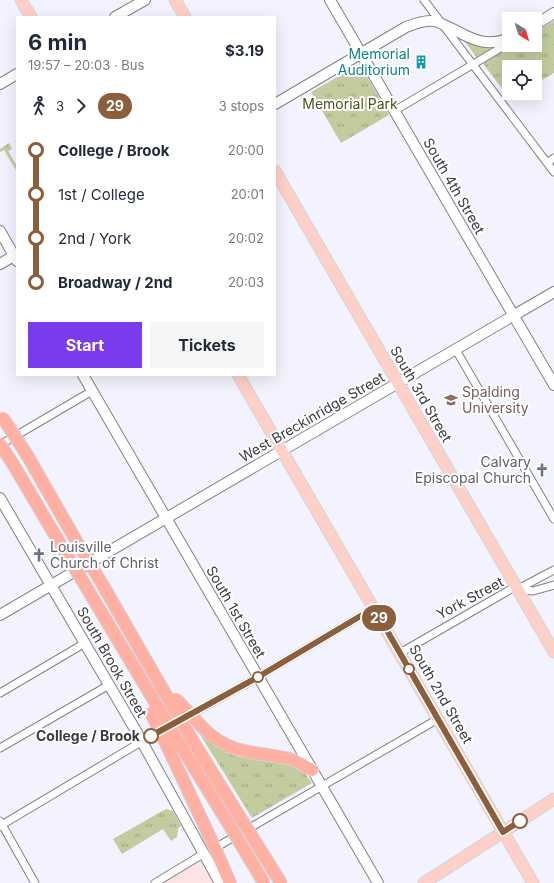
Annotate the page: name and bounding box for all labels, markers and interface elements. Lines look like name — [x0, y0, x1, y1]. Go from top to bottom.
north arrow — [502, 12, 542, 52]
map controls — [502, 12, 542, 100]
text: 6 min — [28, 29, 87, 55]
text: $3.19 — [225, 41, 264, 60]
place label: Memorial Auditorium — [338, 45, 410, 78]
building icon: Memorial Auditorium — [413, 54, 429, 70]
text: 19:57 – 20:03 · Bus — [28, 57, 144, 73]
button: locate — [502, 60, 542, 100]
icon: walk — [28, 95, 50, 117]
icon: forward — [70, 95, 92, 117]
park label: Memorial Park — [302, 95, 398, 112]
text: 29 — [106, 97, 124, 114]
text: 3 — [56, 98, 64, 114]
text: 3 stops — [219, 98, 264, 114]
street label: South 4th Street — [420, 135, 489, 237]
text: College / Brook — [58, 141, 169, 160]
text: 20:00 — [228, 142, 264, 158]
text: 1st / College — [58, 185, 145, 204]
text: 20:01 — [231, 186, 264, 202]
text: 2nd / York — [58, 229, 131, 248]
text: 20:02 — [228, 230, 264, 246]
text: Broadway / 2nd — [58, 273, 173, 292]
text: 20:03 — [228, 274, 264, 290]
button: Start — [28, 322, 142, 368]
button: Tickets — [150, 322, 264, 368]
street label: South 3rd Street — [387, 343, 456, 445]
street label: West Breckinridge Street — [236, 368, 388, 465]
place label: Spalding University — [462, 383, 529, 416]
school or university icon: Spalding University — [443, 392, 459, 408]
place label: Calvary Episcopal Church — [415, 453, 531, 486]
church icon: Calvary Episcopal Church — [534, 462, 550, 478]
place label: Louisville Church of Christ — [50, 538, 159, 571]
church icon: Louisville Church of Christ — [31, 547, 47, 563]
street label: South 1st Street — [203, 563, 270, 661]
street label: York Street — [433, 573, 507, 622]
street label: South Brook Street — [74, 604, 151, 720]
line badge: 29 — [361, 605, 397, 631]
text: 29 — [370, 609, 388, 626]
street label: South 2nd Street — [406, 641, 477, 747]
unlabelled marker — [403, 663, 415, 675]
unlabelled marker — [252, 671, 264, 683]
place label: College / Brook — [36, 727, 141, 744]
marker: College / Brook — [143, 728, 159, 744]
unlabelled marker — [512, 813, 528, 829]

